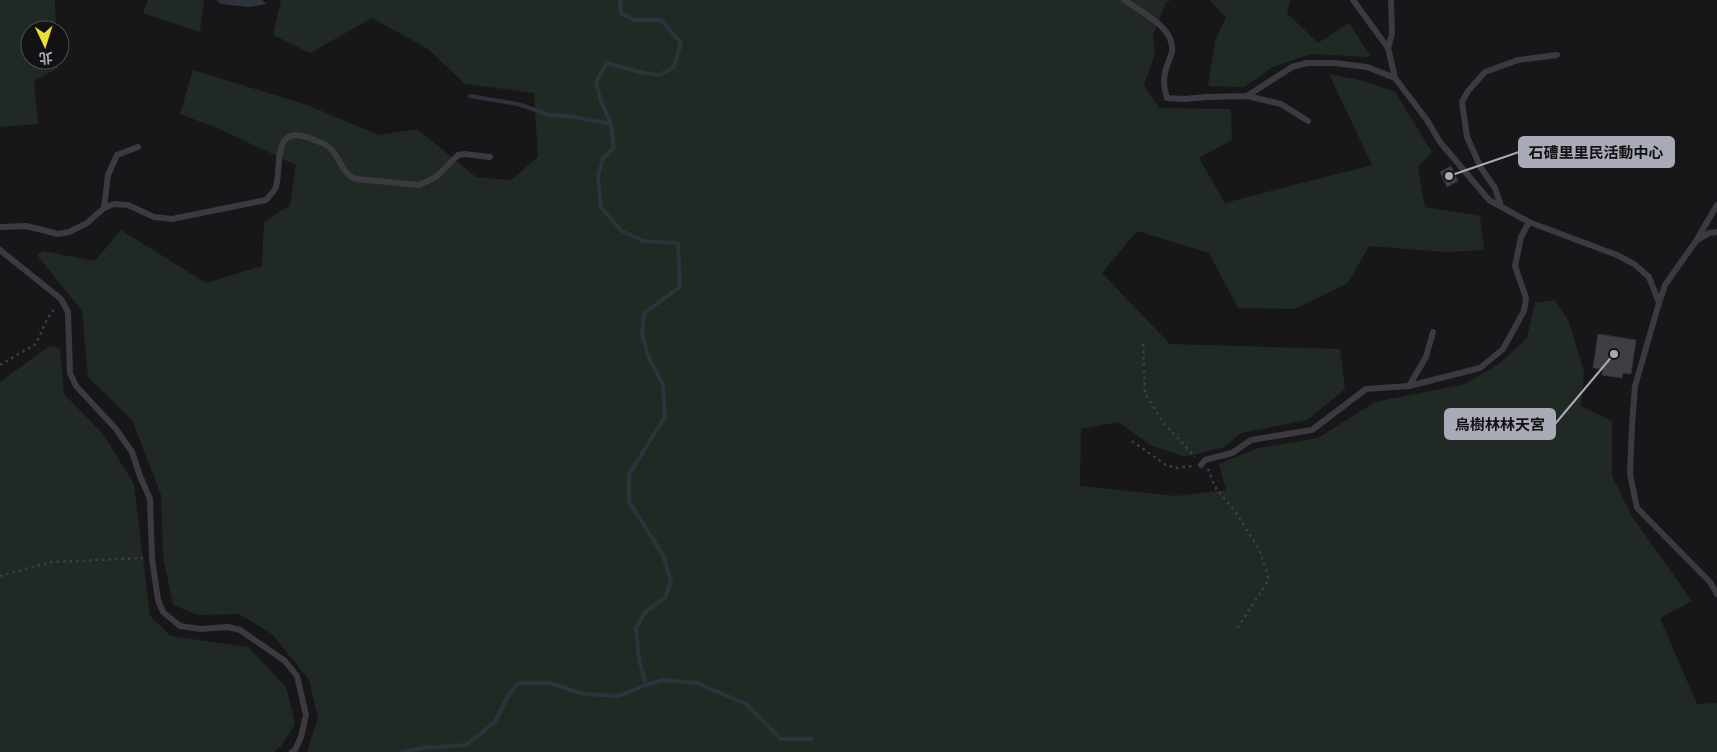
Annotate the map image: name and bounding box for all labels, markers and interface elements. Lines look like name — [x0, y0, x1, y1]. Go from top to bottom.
north arrow — [20, 20, 70, 70]
text: 北 — [38, 49, 53, 66]
callout: 石𥕢里里民活動中心 — [1519, 137, 1674, 167]
text: 石𥕢里里民活動中心 — [1528, 144, 1664, 161]
callout: 烏樹林林天宮 — [1445, 409, 1555, 439]
text: 烏樹林林天宮 — [1455, 416, 1545, 433]

